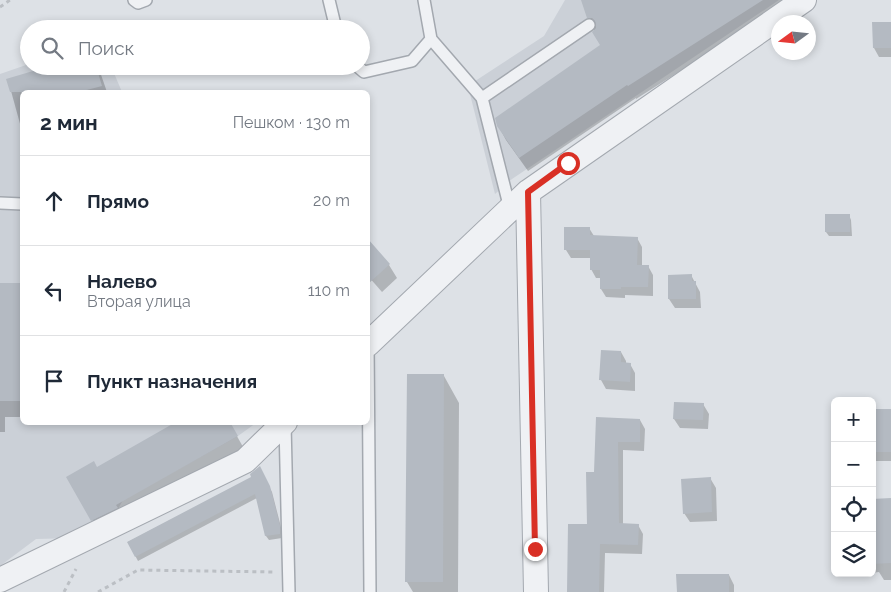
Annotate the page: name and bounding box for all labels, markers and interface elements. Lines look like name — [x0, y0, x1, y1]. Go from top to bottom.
north arrow — [771, 15, 816, 60]
search box — [20, 20, 370, 75]
icon: search — [38, 34, 66, 62]
text: Поиск — [78, 37, 134, 59]
text: 2 мин — [40, 110, 98, 135]
text: Пешком · 130 m — [233, 113, 350, 132]
route start — [557, 152, 580, 175]
icon: ahead — [40, 187, 68, 215]
text: Прямо — [87, 190, 149, 212]
text: 20 m — [313, 191, 350, 210]
text: Налево — [87, 270, 157, 292]
icon: left — [40, 277, 68, 305]
text: 110 m — [308, 281, 350, 300]
text: Вторая улица — [87, 292, 191, 311]
icon: arrive — [40, 367, 68, 395]
text: Пункт назначения — [87, 370, 257, 392]
map controls — [831, 397, 876, 577]
button: + — [831, 397, 876, 442]
button: − — [831, 442, 876, 487]
button: locate — [831, 487, 876, 532]
button: layers — [831, 532, 876, 577]
route end — [524, 538, 547, 561]

